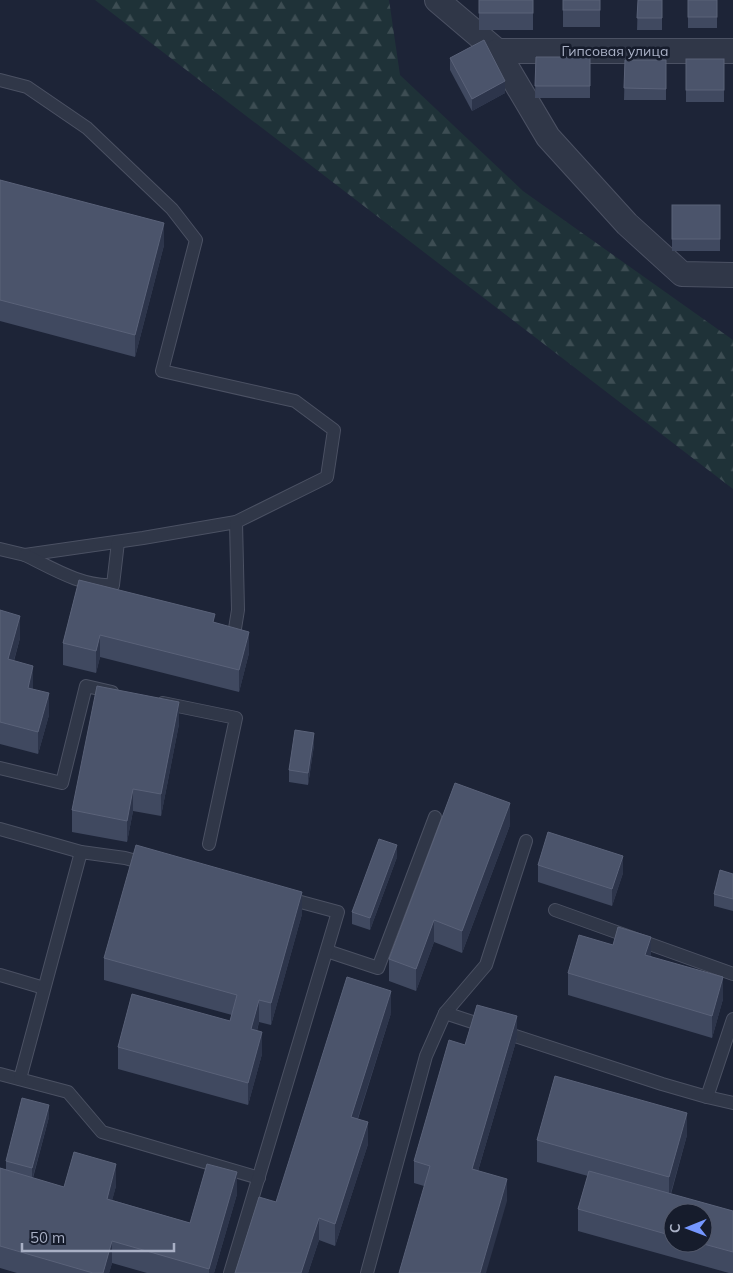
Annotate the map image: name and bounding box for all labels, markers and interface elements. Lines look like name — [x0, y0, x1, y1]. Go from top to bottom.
street label: Гипсовая улица — [561, 42, 669, 60]
north arrow — [663, 1203, 713, 1253]
scale bar — [22, 1220, 175, 1252]
text: С — [666, 1223, 684, 1233]
text: 50 m — [30, 1228, 65, 1247]

